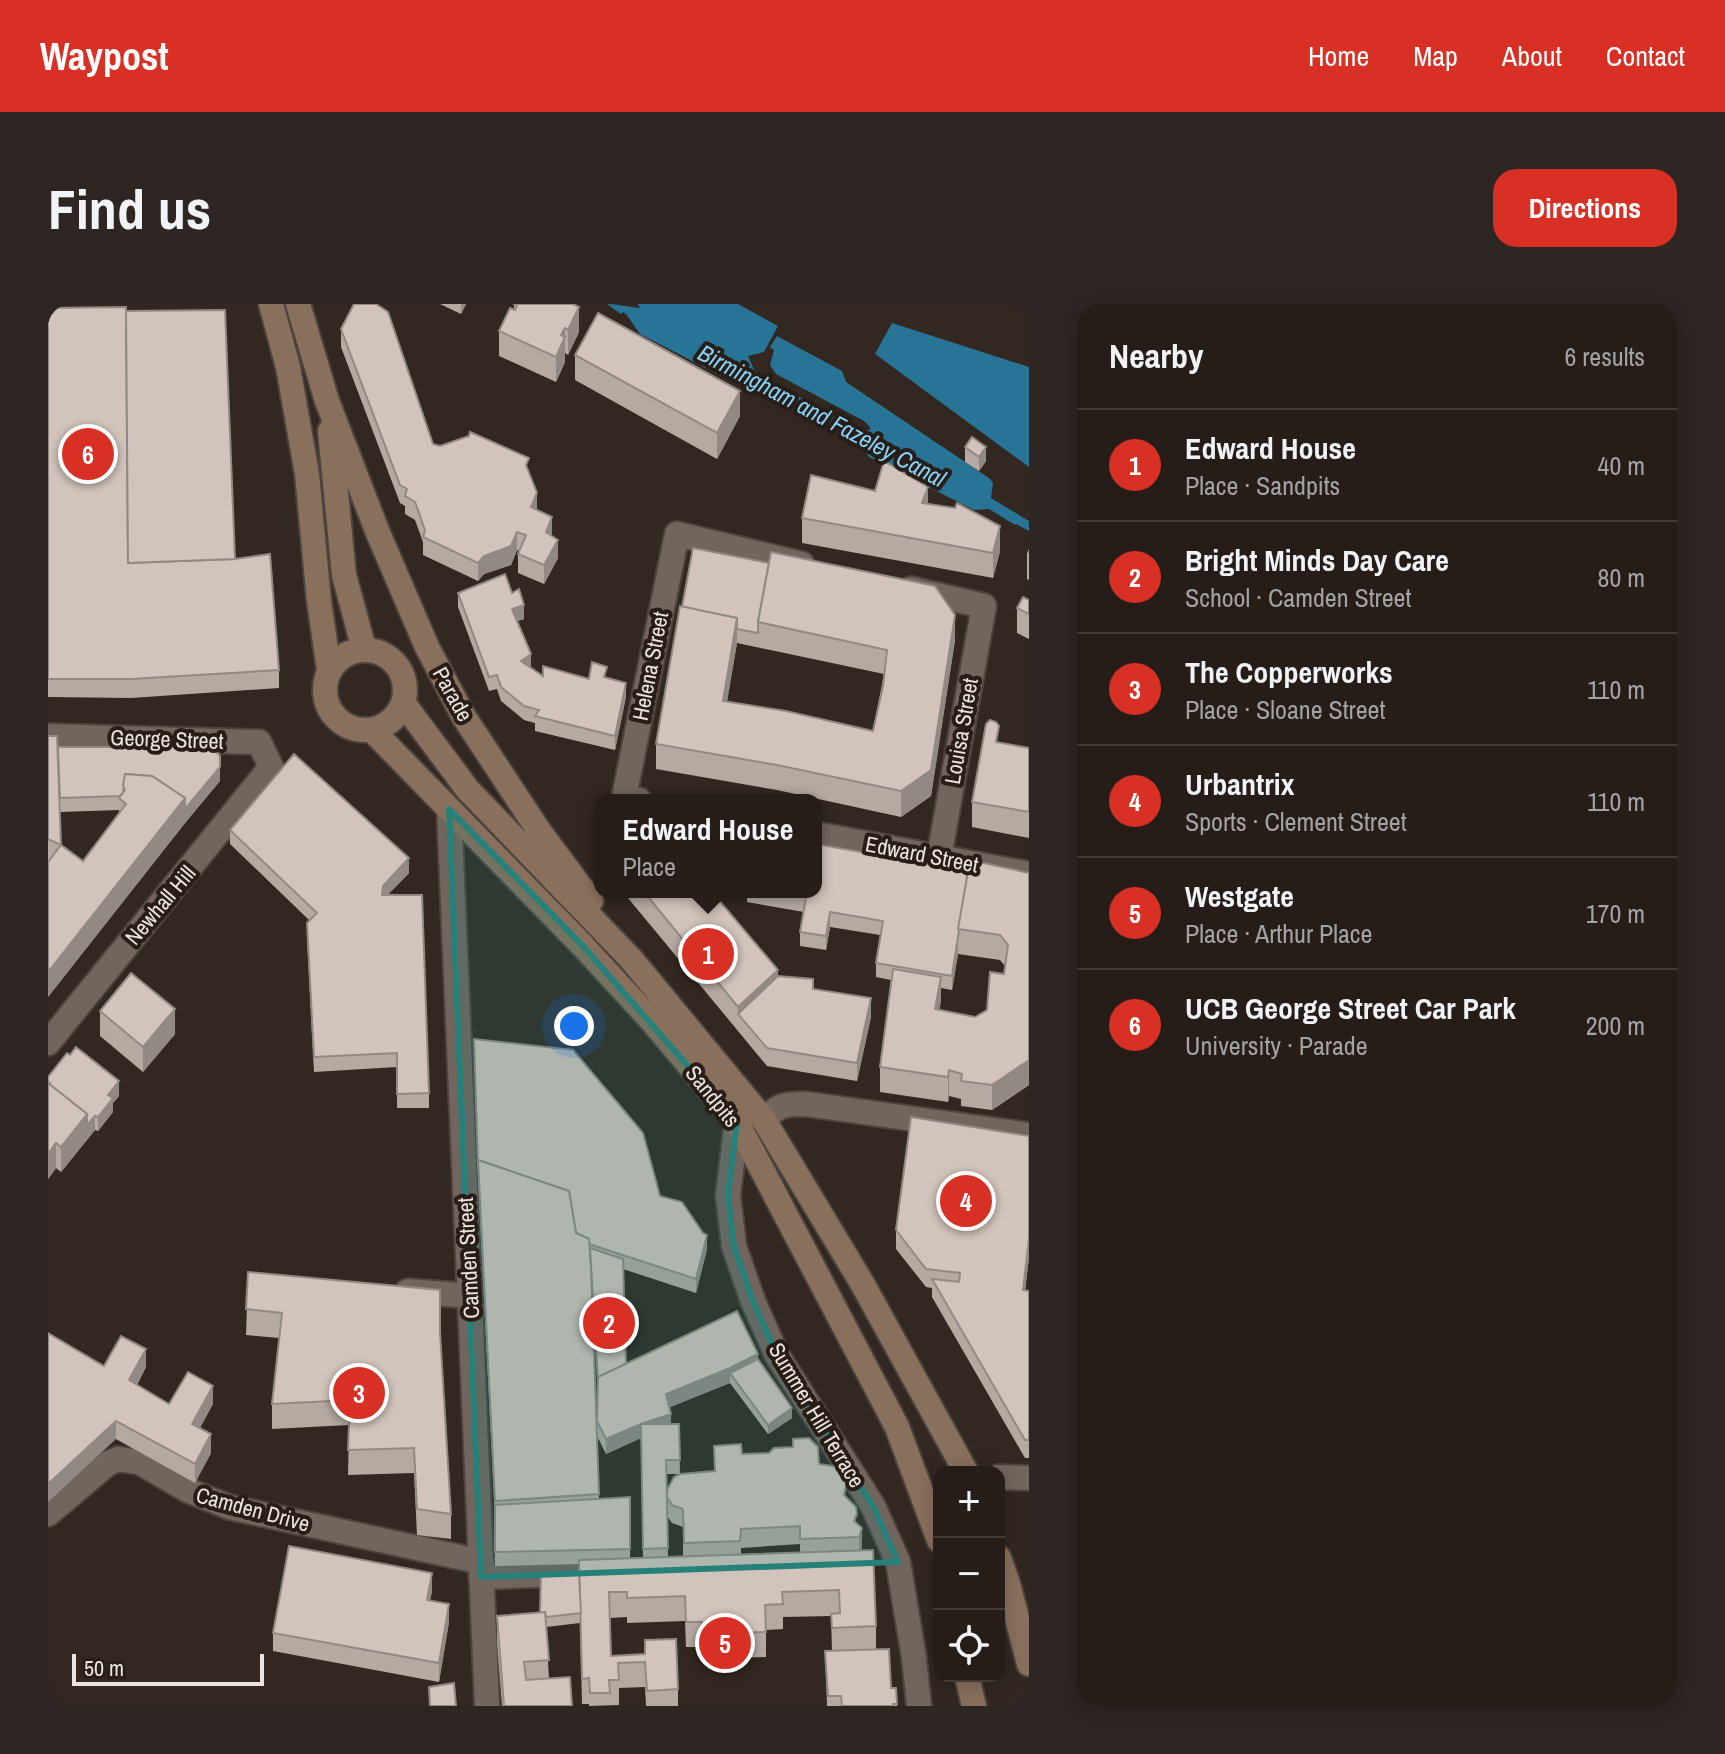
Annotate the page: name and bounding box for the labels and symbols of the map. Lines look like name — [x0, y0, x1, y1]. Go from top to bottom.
water label: Birmingham and Fazeley Canal — [693, 336, 952, 494]
pin: 6 — [62, 424, 114, 484]
street label: Helena Street — [625, 609, 675, 723]
street label: Parade — [426, 661, 480, 727]
street label: Louisa Street — [937, 676, 985, 786]
street label: George Street — [110, 722, 224, 756]
street label: Edward Street — [863, 828, 981, 880]
street label: Newhall Hill — [118, 859, 202, 951]
pin: 1 — [682, 924, 734, 984]
your location — [554, 1006, 594, 1046]
street label: Sandpits — [679, 1059, 747, 1133]
pin: 4 — [940, 1171, 992, 1231]
street label: Camden Street — [450, 1197, 486, 1319]
pin: 2 — [583, 1293, 635, 1353]
street label: Summer Hill Terrace — [762, 1337, 872, 1493]
pin: 3 — [333, 1363, 385, 1423]
street label: Camden Drive — [193, 1479, 313, 1539]
pin: 5 — [699, 1613, 751, 1673]
scale bar — [72, 1650, 264, 1686]

